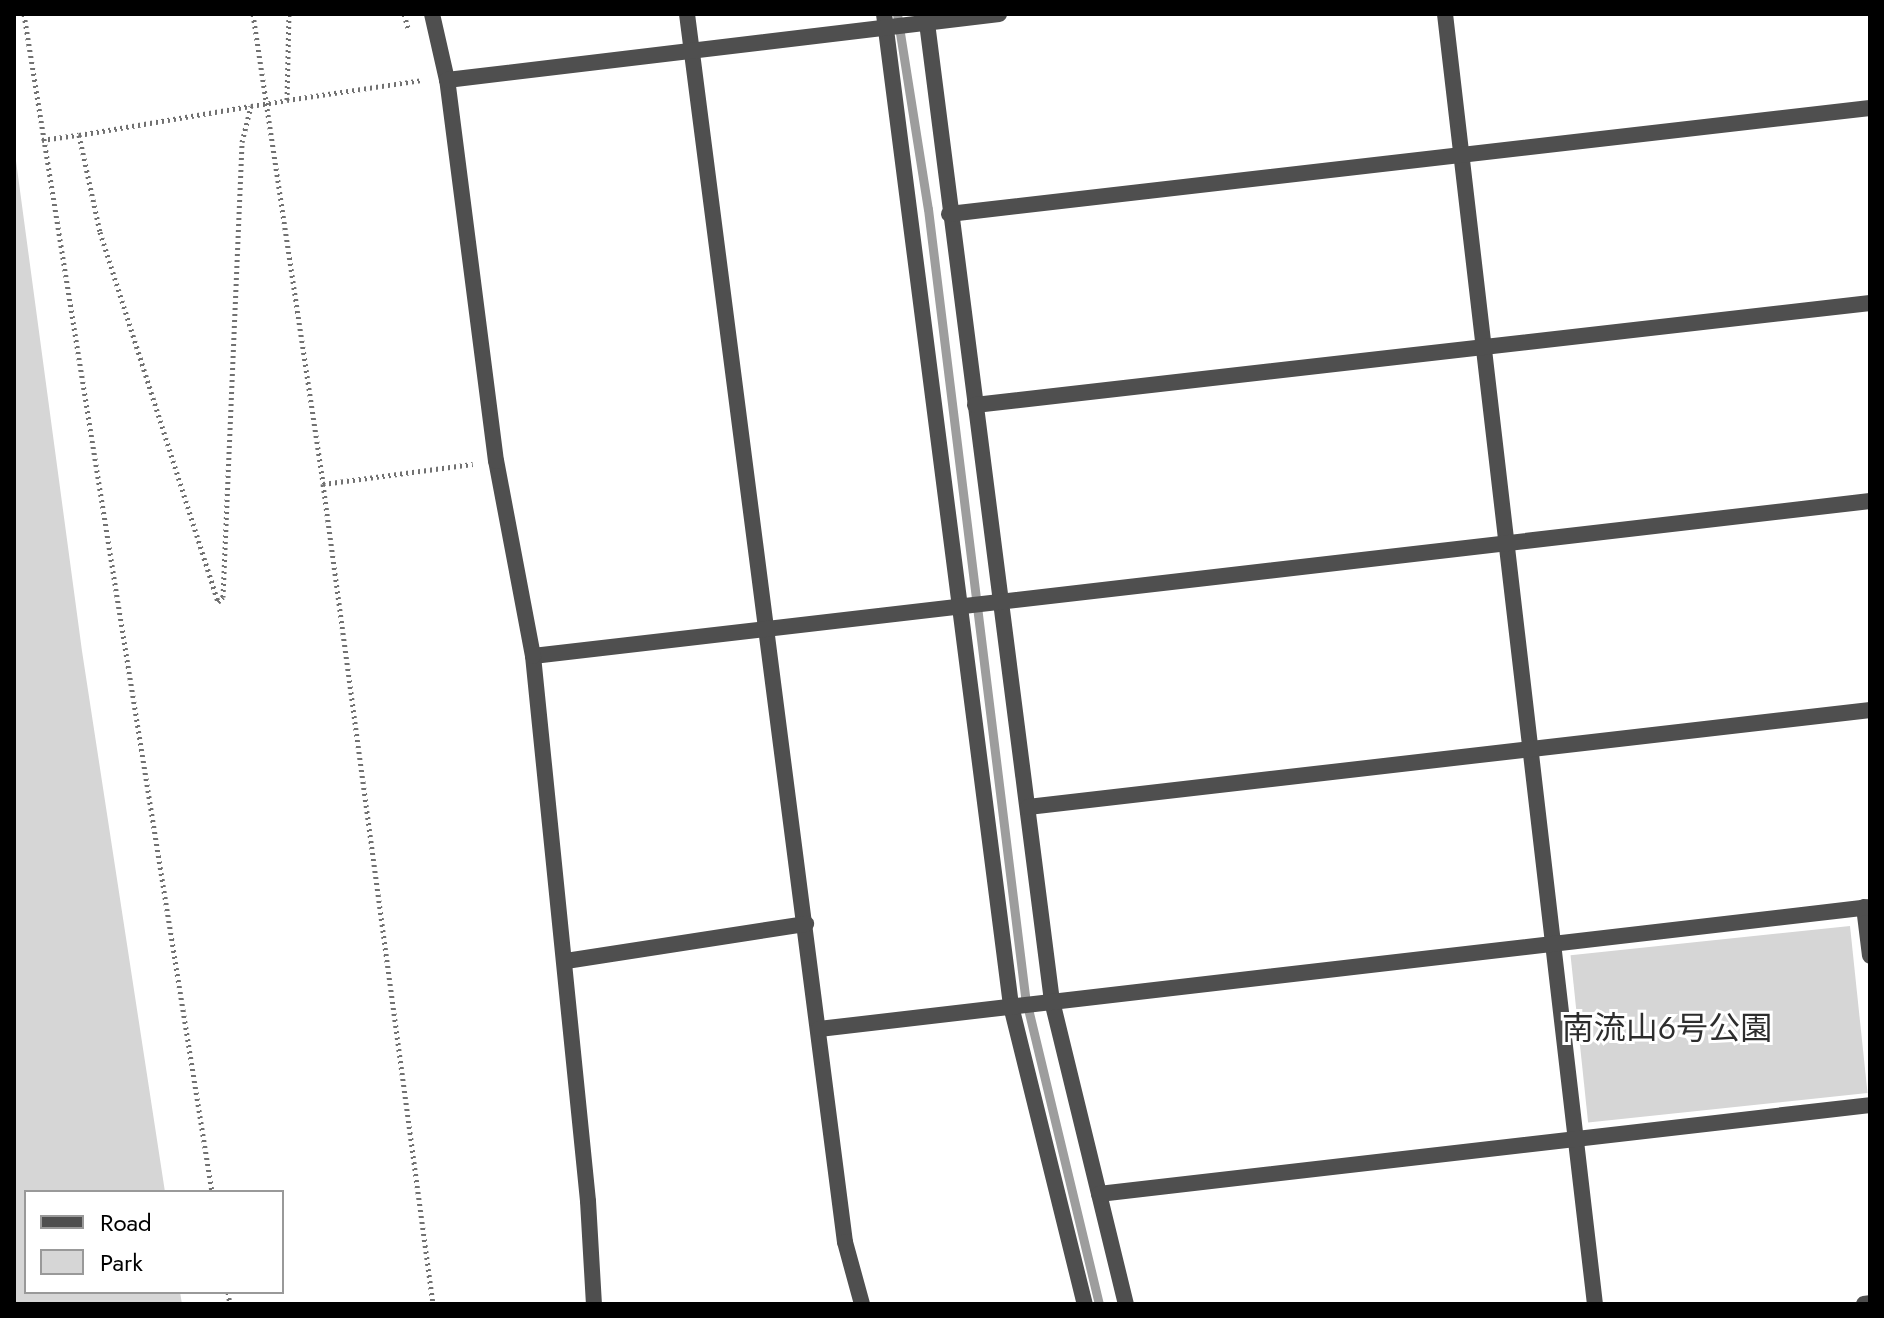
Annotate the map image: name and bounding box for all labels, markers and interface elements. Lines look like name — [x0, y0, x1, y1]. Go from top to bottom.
park label: 南流山6号公園 — [1562, 1009, 1772, 1047]
legend — [24, 1190, 284, 1294]
text: Road — [100, 1205, 152, 1240]
text: Park — [100, 1245, 143, 1280]

